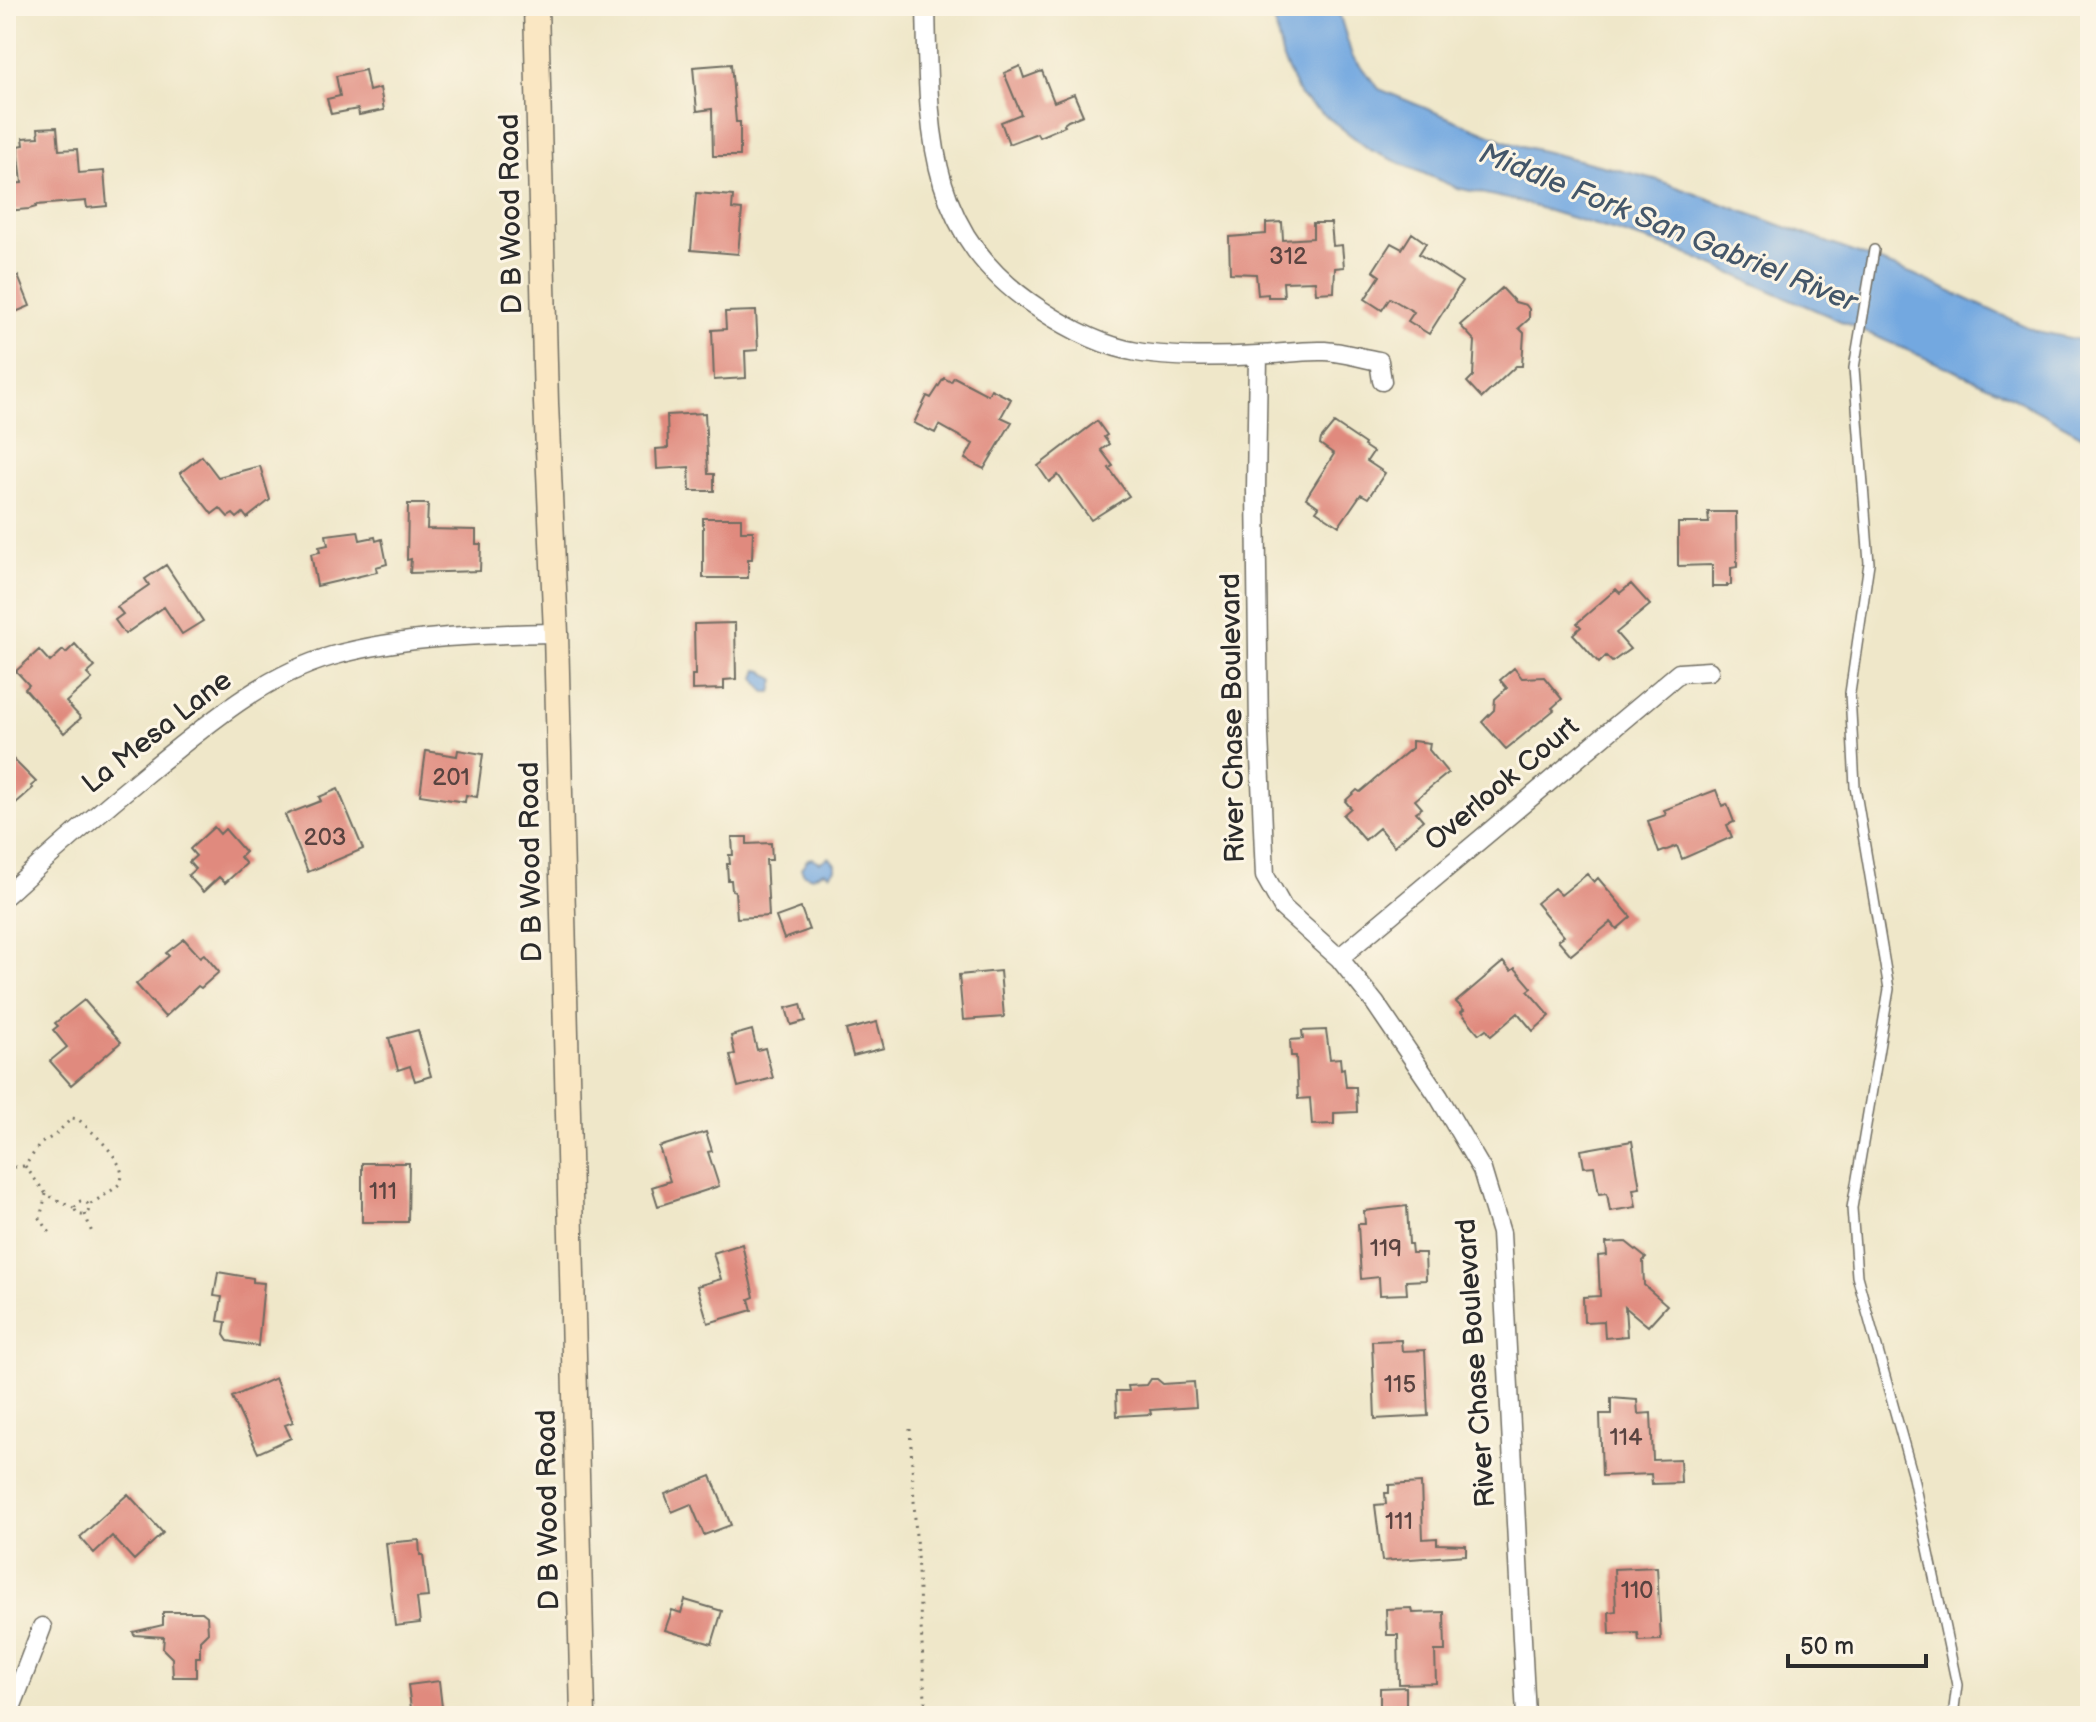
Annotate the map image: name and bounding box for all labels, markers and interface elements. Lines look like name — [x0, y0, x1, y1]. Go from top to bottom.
street label: D B Wood Road — [493, 113, 529, 315]
water label: Middle Fork San Gabriel River — [1474, 136, 1864, 321]
house number: 312 — [1269, 242, 1307, 271]
street label: River Chase Boulevard — [1214, 573, 1252, 863]
street label: La Mesa Lane — [76, 664, 238, 800]
street label: Overlook Court — [1418, 710, 1586, 858]
street label: D B Wood Road — [513, 761, 549, 963]
house number: 201 — [432, 763, 470, 792]
house number: 203 — [303, 823, 347, 852]
house number: 111 — [369, 1177, 397, 1206]
street label: River Chase Boulevard — [1449, 1217, 1503, 1509]
house number: 119 — [1370, 1234, 1402, 1263]
house number: 115 — [1384, 1370, 1416, 1399]
street label: D B Wood Road — [530, 1409, 566, 1611]
house number: 114 — [1609, 1423, 1643, 1452]
house number: 111 — [1385, 1507, 1413, 1536]
house number: 110 — [1621, 1576, 1653, 1605]
scale bar — [1788, 1618, 1926, 1668]
text: 50 m — [1800, 1632, 1854, 1661]

